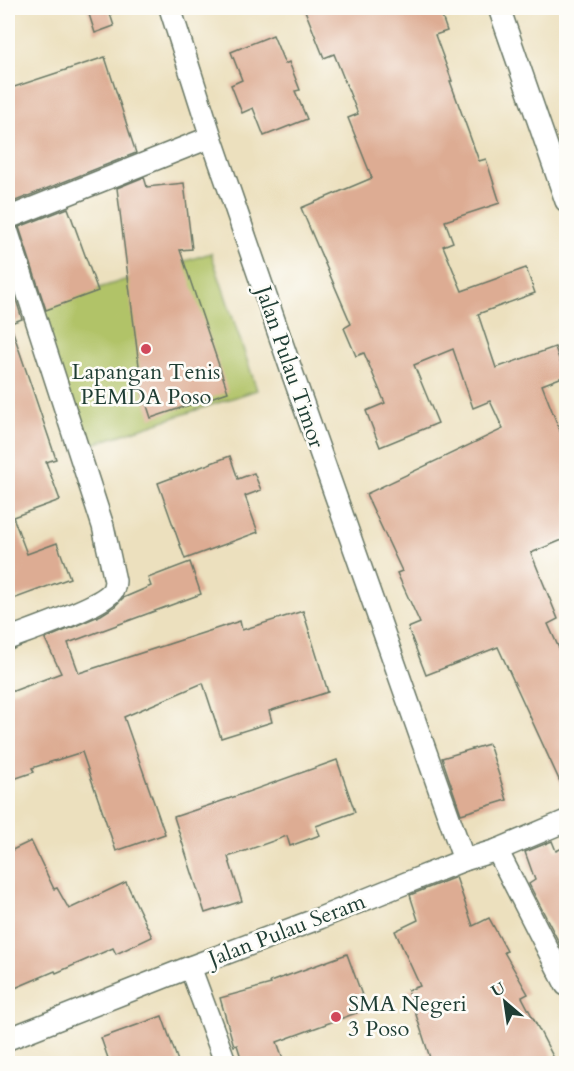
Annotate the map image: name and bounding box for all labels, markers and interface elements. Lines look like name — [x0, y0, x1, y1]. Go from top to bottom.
street label: Jalan Pulau Timor — [247, 279, 332, 453]
marker: Lapangan Tenis PEMDA Poso — [139, 342, 153, 356]
place label: Lapangan Tenis PEMDA Poso — [72, 357, 220, 412]
street label: Jalan Pulau Seram — [201, 886, 370, 975]
north arrow — [475, 972, 535, 1032]
text: U — [487, 977, 509, 1003]
place label: SMA Negeri 3 Poso — [348, 989, 467, 1044]
marker: SMA Negeri 3 Poso — [329, 1010, 343, 1024]

